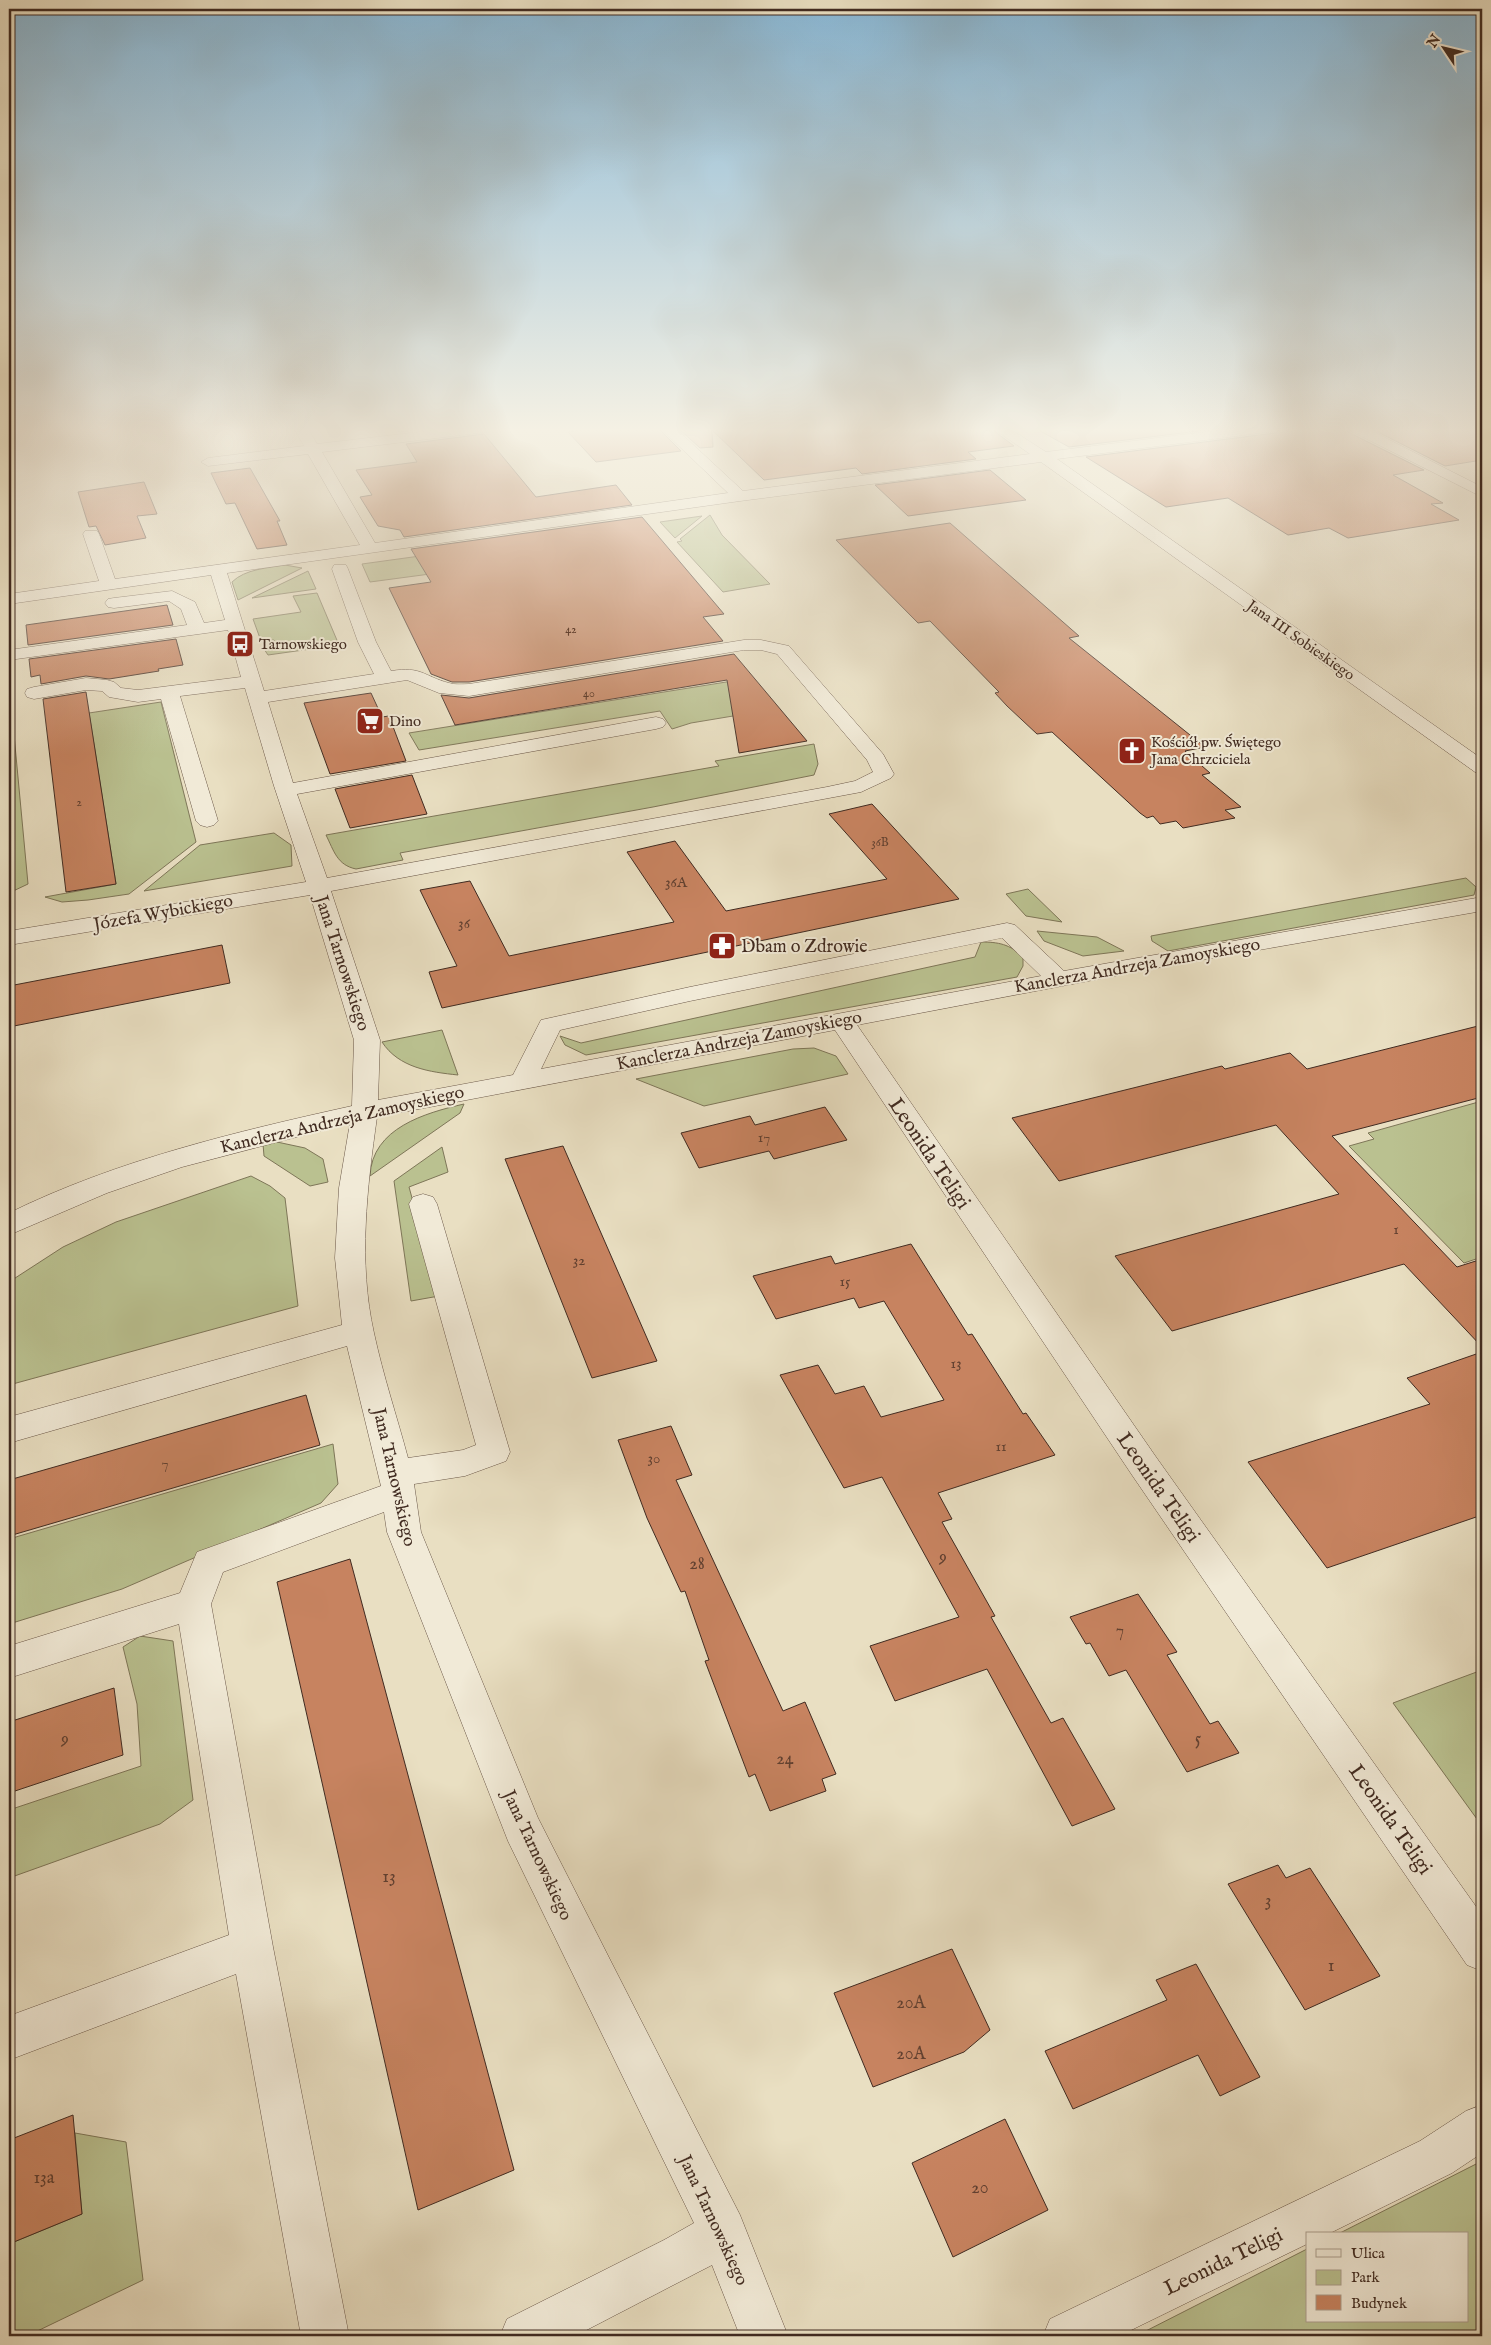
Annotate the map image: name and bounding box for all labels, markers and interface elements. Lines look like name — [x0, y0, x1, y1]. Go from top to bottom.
north arrow — [1418, 22, 1468, 72]
text: N — [1423, 31, 1445, 52]
street label: Jana III Sobieskiego — [1241, 595, 1358, 685]
house number: 42 — [565, 622, 577, 637]
bus stop icon: Tarnowskiego — [225, 629, 255, 659]
place label: Tarnowskiego — [259, 635, 347, 654]
house number: 40 — [583, 686, 595, 701]
supermarket icon: Dino — [355, 706, 385, 736]
place label: Dino — [389, 712, 421, 731]
place label: Kościół pw. Świętego Jana Chrzciciela — [1149, 733, 1281, 769]
church icon: Kościół pw. Świętego Jana Chrzciciela — [1117, 736, 1147, 766]
house number: 2 — [76, 795, 82, 810]
house number: 36B — [871, 835, 889, 850]
house number: 36A — [665, 873, 688, 892]
street label: Józefa Wybickiego — [90, 890, 235, 937]
street label: Jana Tarnowskiego — [308, 891, 374, 1035]
house number: 36 — [458, 914, 471, 933]
pharmacy icon: Dbam o Zdrowie — [707, 931, 737, 961]
street label: Kanclerza Andrzeja Zamoyskiego — [1012, 933, 1262, 999]
place label: Dbam o Zdrowie — [741, 936, 867, 959]
street label: Kanclerza Andrzeja Zamoyskiego — [615, 1006, 864, 1077]
street label: Kanclerza Andrzeja Zamoyskiego — [218, 1081, 467, 1160]
street label: Leonida Teligi — [881, 1093, 976, 1215]
house number: 17 — [758, 1128, 770, 1147]
house number: 1 — [1393, 1220, 1399, 1239]
house number: 32 — [573, 1251, 585, 1270]
house number: 15 — [839, 1272, 851, 1291]
house number: 13 — [950, 1354, 962, 1373]
street label: Jana Tarnowskiego — [366, 1404, 421, 1549]
street label: Leonida Teligi — [1110, 1427, 1206, 1548]
house number: 11 — [995, 1437, 1007, 1456]
house number: 30 — [648, 1449, 660, 1468]
house number: 7 — [161, 1454, 169, 1473]
house number: 9 — [938, 1546, 947, 1569]
house number: 28 — [689, 1553, 705, 1576]
house number: 7 — [1116, 1620, 1124, 1643]
house number: 9 — [60, 1728, 69, 1751]
house number: 5 — [1195, 1728, 1202, 1751]
house number: 24 — [776, 1748, 794, 1771]
street label: Leonida Teligi — [1342, 1759, 1438, 1880]
street label: Jana Tarnowskiego — [495, 1785, 577, 1925]
house number: 13 — [382, 1866, 396, 1889]
house number: 3 — [1265, 1890, 1271, 1913]
house number: 1 — [1328, 1955, 1334, 1978]
house number: 20A — [896, 1992, 927, 2015]
house number: 20A — [896, 2043, 927, 2066]
street label: Jana Tarnowskiego — [671, 2150, 753, 2290]
house number: 13a — [33, 2167, 55, 2190]
house number: 20 — [971, 2177, 989, 2200]
street label: Leonida Teligi — [1160, 2222, 1288, 2303]
legend — [1306, 2232, 1468, 2322]
text: Ulica — [1351, 2244, 1385, 2263]
text: Park — [1351, 2268, 1381, 2287]
text: Budynek — [1351, 2294, 1408, 2313]

